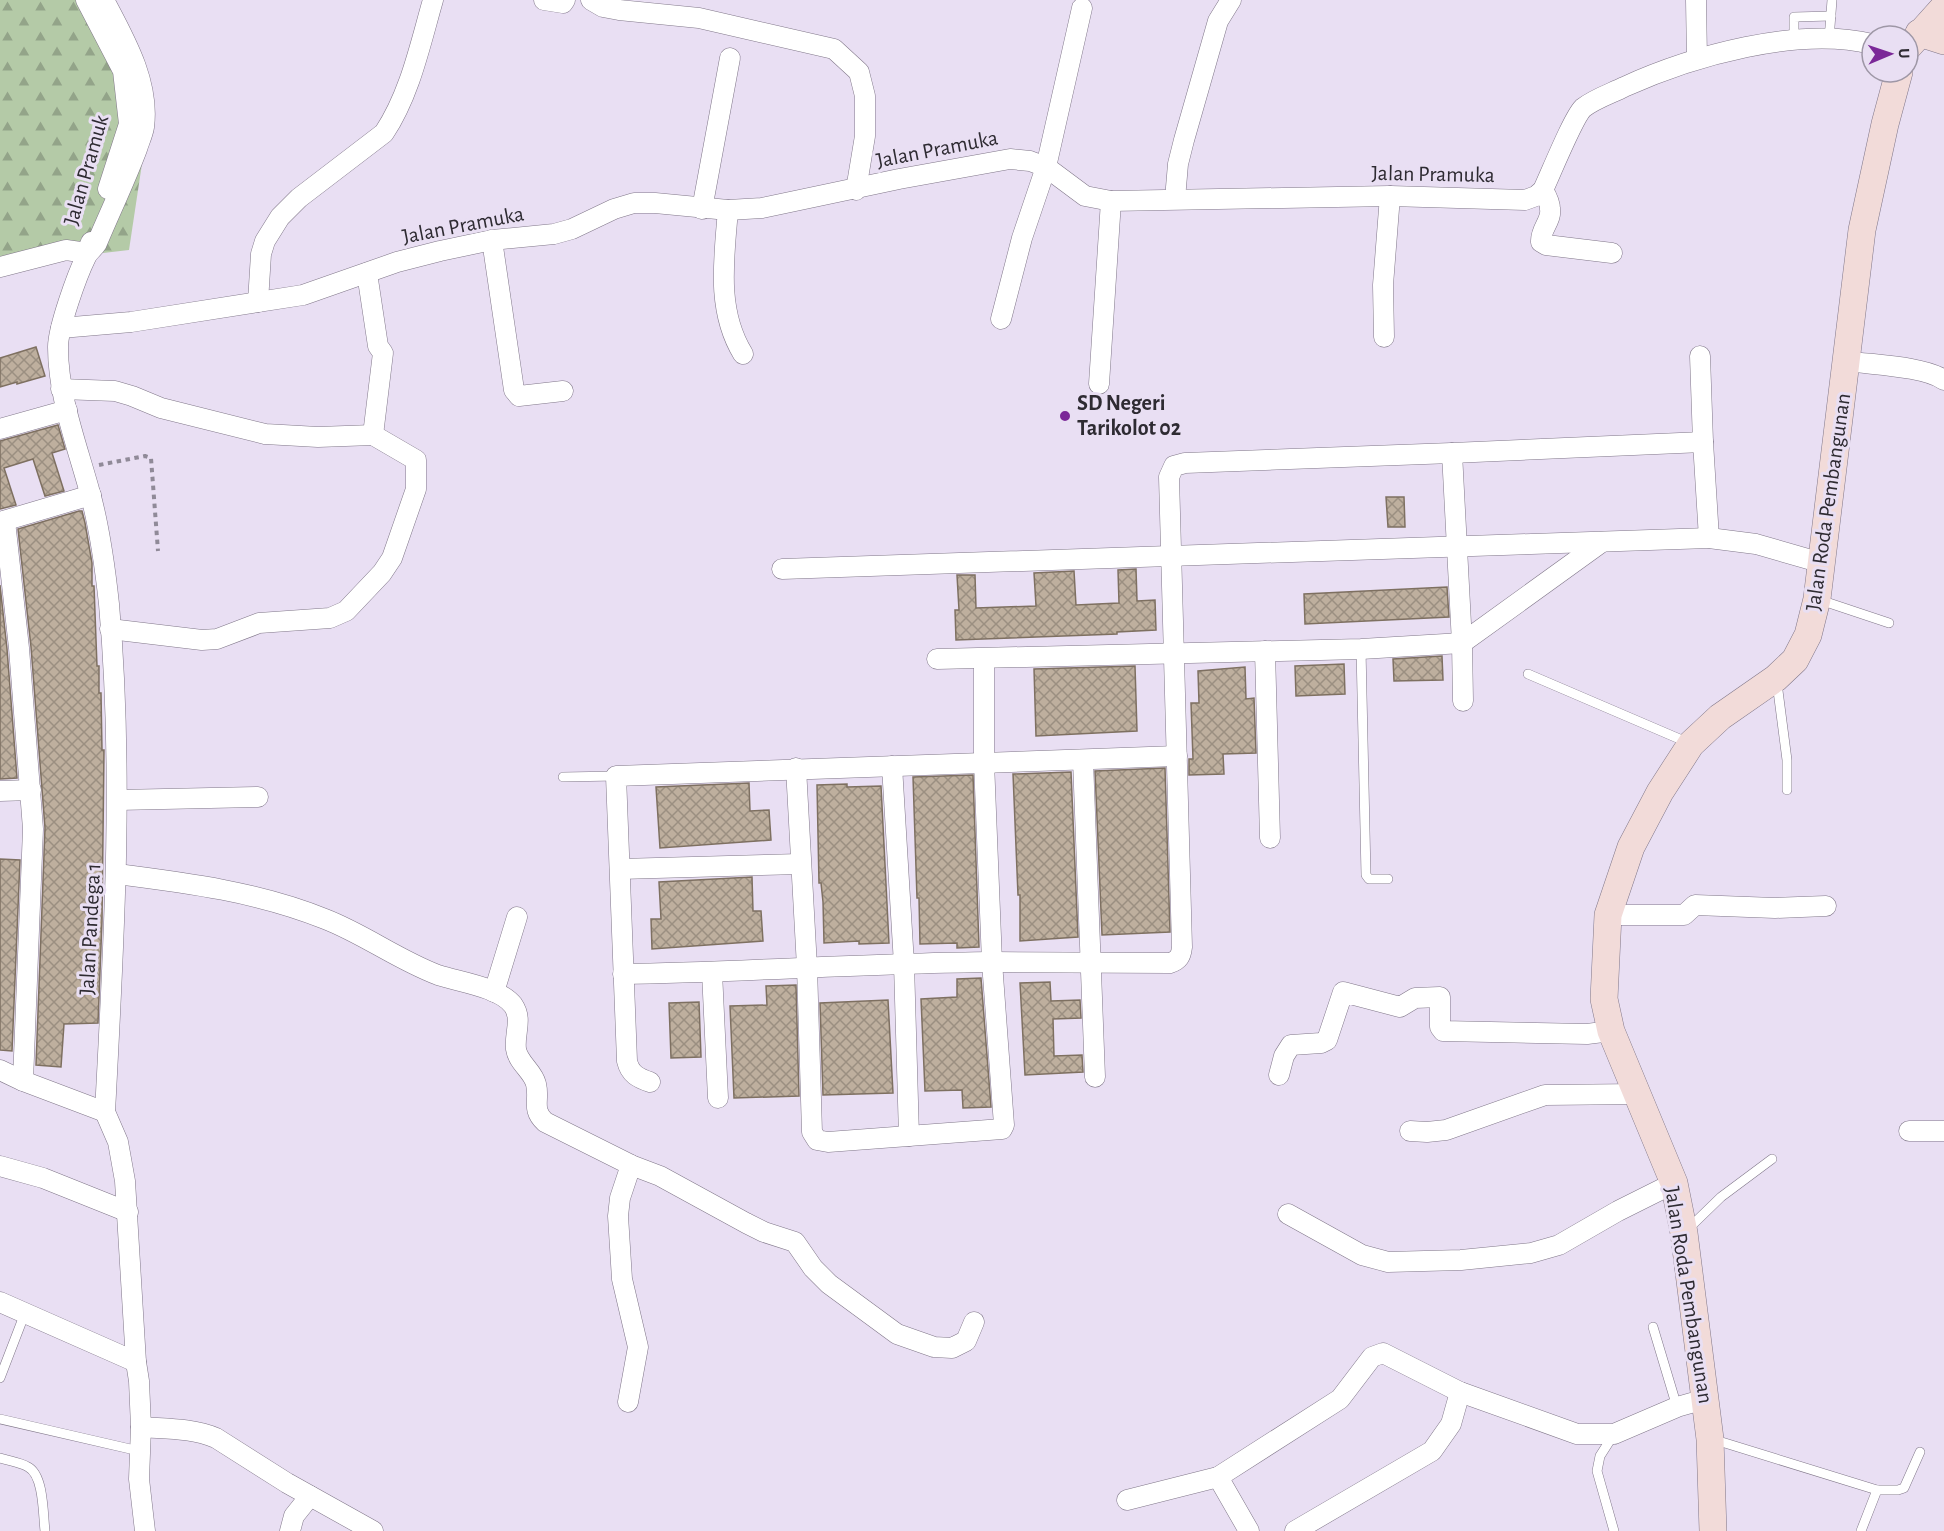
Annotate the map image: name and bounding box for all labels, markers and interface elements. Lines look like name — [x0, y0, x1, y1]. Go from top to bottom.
north arrow — [1860, 24, 1920, 84]
text: U — [1896, 48, 1912, 59]
street label: Jalan Pramuk — [60, 112, 112, 228]
street label: Jalan Pramuka — [874, 126, 1000, 172]
street label: Jalan Pramuka — [1371, 162, 1495, 186]
street label: Jalan Pramuka — [400, 202, 526, 248]
place label: SD Negeri Tarikolot 02 — [1077, 392, 1181, 439]
street label: Jalan Roda Pembangunan — [1802, 392, 1854, 612]
marker: SD Negeri Tarikolot 02 — [1058, 409, 1072, 423]
street label: Jalan Pandega 1 — [76, 862, 104, 996]
street label: Jalan Roda Pembangunan — [1661, 1185, 1717, 1405]

